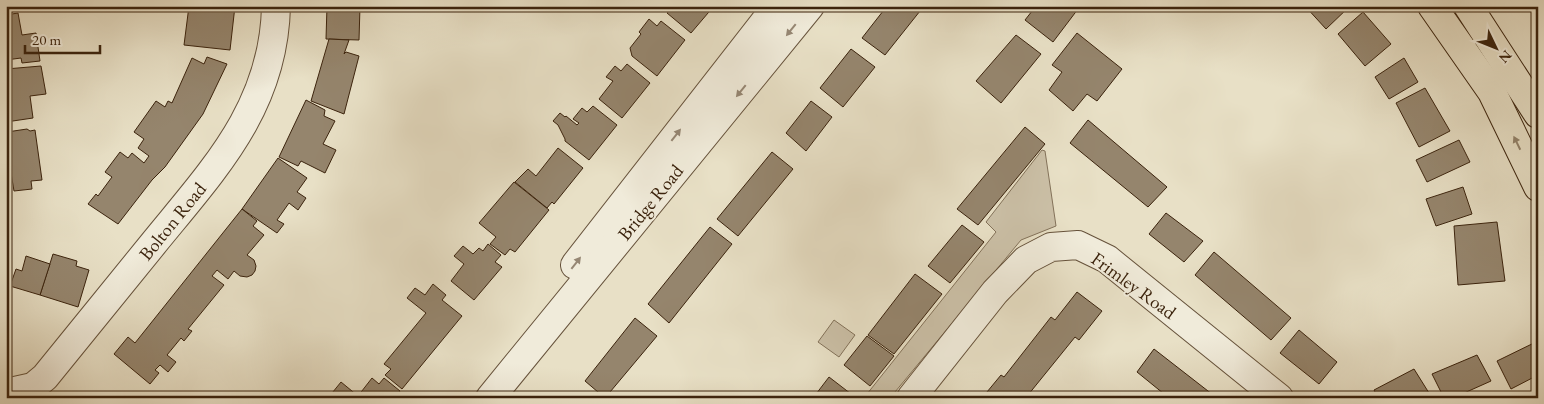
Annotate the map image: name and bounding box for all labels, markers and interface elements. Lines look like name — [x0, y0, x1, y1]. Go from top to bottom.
scale bar — [25, 22, 100, 54]
north arrow — [1472, 22, 1522, 72]
one-way arrow — [785, 23, 796, 36]
text: 20 m — [32, 30, 61, 49]
text: N — [1495, 47, 1516, 68]
one-way arrow — [735, 84, 747, 96]
one-way arrow — [671, 129, 682, 142]
one-way arrow — [1513, 136, 1521, 151]
street label: Bridge Road — [612, 159, 689, 246]
street label: Bolton Road — [133, 177, 212, 266]
street label: Frimley Road — [1086, 246, 1182, 325]
one-way arrow — [571, 257, 582, 270]

